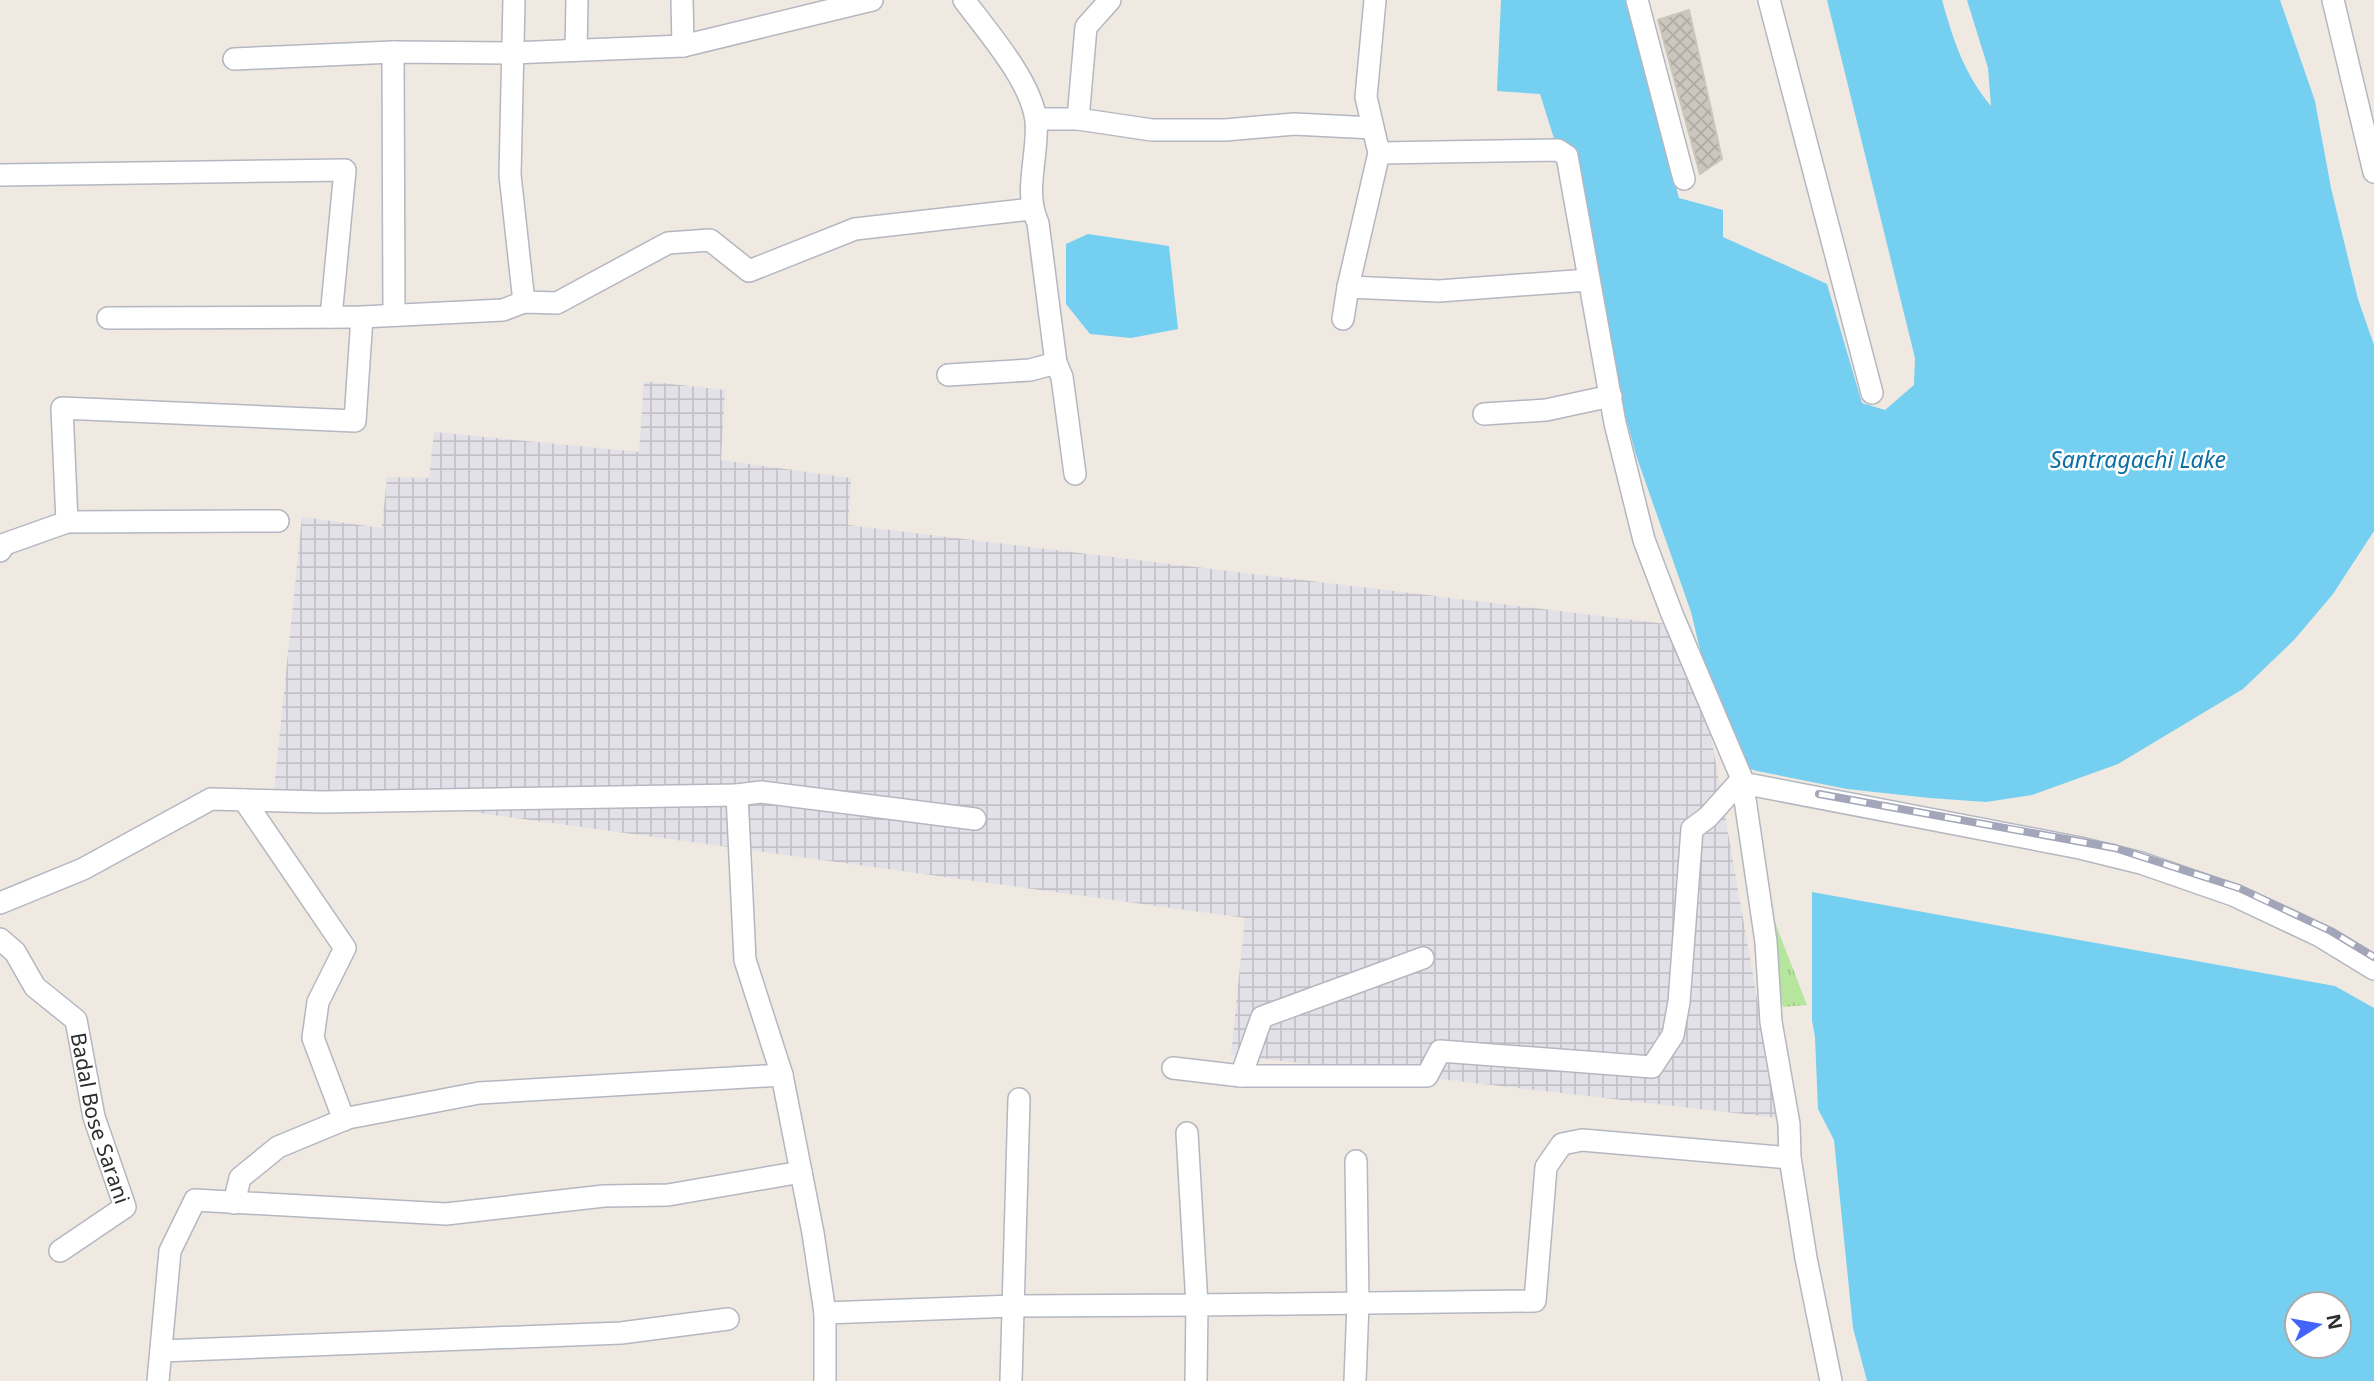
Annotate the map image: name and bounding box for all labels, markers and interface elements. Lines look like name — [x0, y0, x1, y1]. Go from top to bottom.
water label: Santragachi Lake — [2050, 443, 2226, 475]
street label: Badal Bose Sarani — [65, 1030, 137, 1207]
north arrow — [2283, 1290, 2353, 1360]
text: N — [2320, 1312, 2349, 1332]

